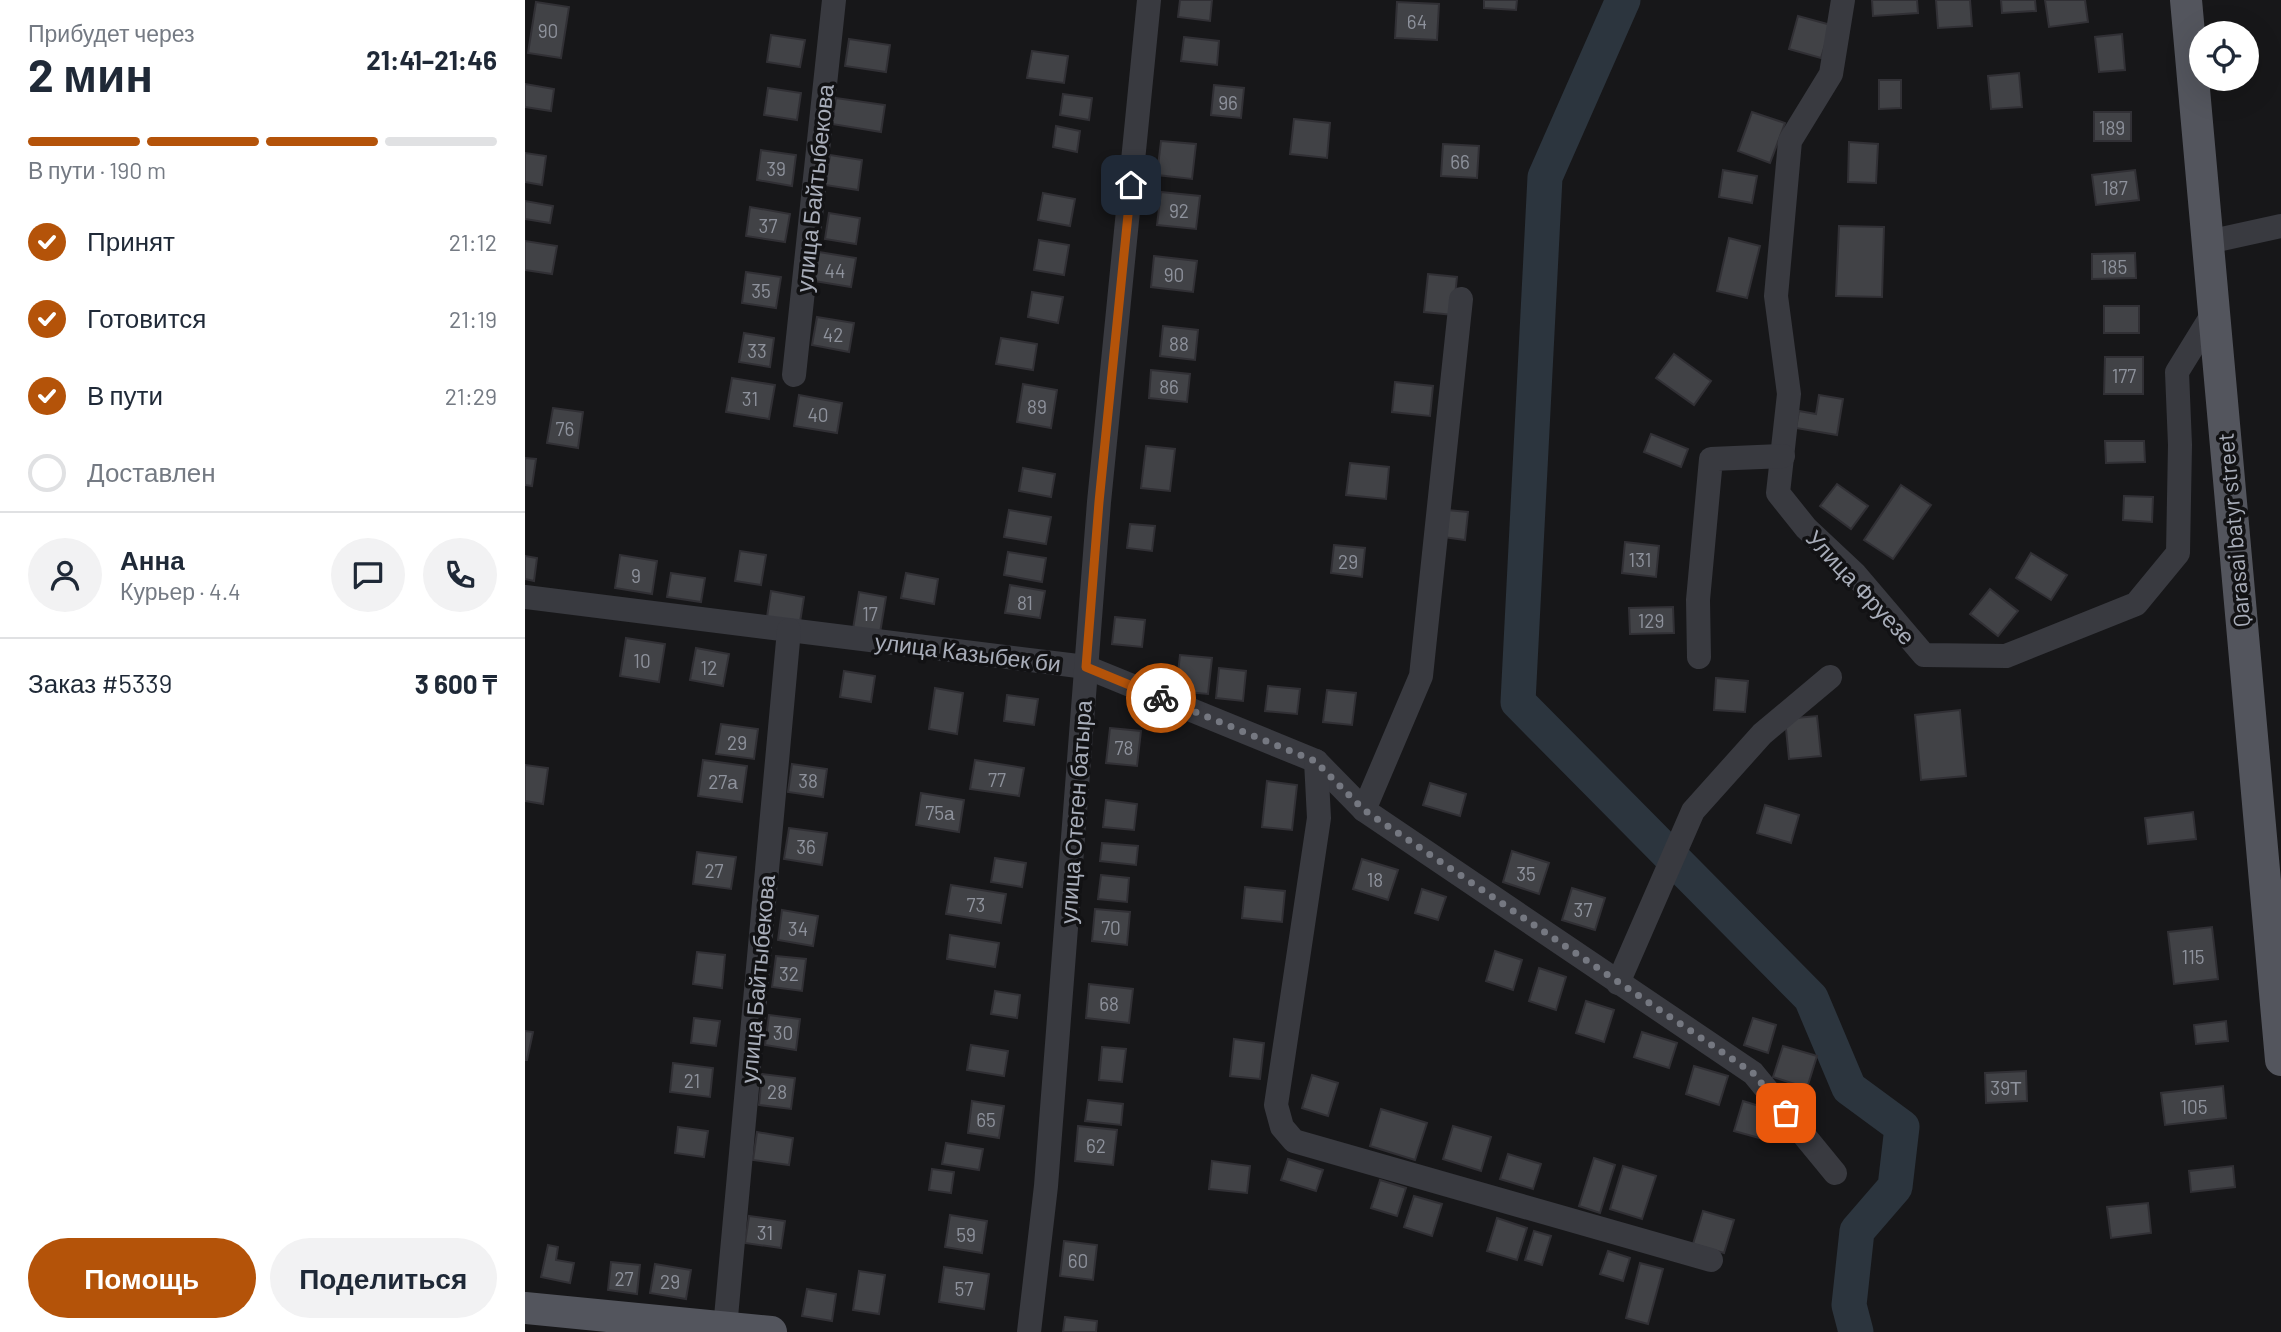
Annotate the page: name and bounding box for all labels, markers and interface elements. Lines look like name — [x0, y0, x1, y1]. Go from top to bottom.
house number: 64 — [1407, 10, 1427, 33]
text: Прибудет через — [28, 19, 195, 47]
house number: 90 — [538, 19, 558, 42]
map controls — [2189, 21, 2259, 91]
button: locate — [2189, 21, 2259, 91]
text: 21:41–21:46 — [366, 44, 497, 75]
text: 2 мин — [28, 46, 153, 101]
street label: улица Байтыбекова — [789, 82, 839, 293]
house number: 96 — [1218, 91, 1238, 114]
house number: 189 — [2099, 116, 2125, 139]
house number: 66 — [1450, 150, 1470, 173]
pin — [1101, 155, 1161, 215]
text: В пути · 190 m — [28, 156, 166, 184]
house number: 39 — [766, 157, 786, 180]
icon: home — [1112, 166, 1150, 204]
house number: 187 — [2102, 176, 2128, 199]
house number: 92 — [1169, 199, 1189, 222]
house number: 37 — [759, 214, 777, 237]
icon: check — [28, 223, 66, 261]
text: Принят — [87, 225, 175, 256]
text: 21:12 — [449, 228, 497, 256]
house number: 185 — [2101, 255, 2127, 278]
house number: 44 — [825, 259, 845, 282]
house number: 90 — [1164, 263, 1184, 286]
house number: 35 — [751, 279, 771, 302]
icon: check — [28, 300, 66, 338]
text: Готовится — [87, 302, 206, 333]
text: 21:19 — [449, 305, 497, 333]
house number: 42 — [823, 323, 843, 346]
house number: 88 — [1169, 332, 1189, 355]
house number: 33 — [747, 339, 767, 362]
house number: 177 — [2112, 364, 2136, 387]
house number: 86 — [1159, 375, 1179, 398]
icon: check — [28, 377, 66, 415]
text: В пути — [87, 379, 163, 410]
text: 21:29 — [445, 382, 497, 410]
house number: 31 — [742, 387, 758, 410]
house number: 89 — [1027, 395, 1047, 418]
house number: 40 — [807, 403, 829, 426]
house number: 76 — [556, 417, 574, 440]
street label: Qarasai batyr street — [2211, 432, 2255, 628]
text: Доставлен — [87, 456, 216, 487]
street label: Улица Фруезе — [1801, 524, 1921, 650]
button: person — [28, 538, 102, 612]
button: chat — [331, 538, 405, 612]
button: phone — [423, 538, 497, 612]
text: Анна — [120, 544, 185, 575]
house number: 131 — [1629, 548, 1651, 571]
house number: 29 — [1338, 550, 1358, 573]
house number: 9 — [631, 564, 641, 587]
text: Курьер · 4.4 — [120, 577, 241, 605]
house number: 81 — [1017, 591, 1033, 614]
house number: 17 — [862, 602, 878, 625]
house number: 129 — [1638, 609, 1664, 632]
street label: улица Казыбек би — [873, 627, 1063, 677]
house number: 10 — [633, 649, 651, 672]
house number: 12 — [701, 656, 717, 679]
courier — [1126, 663, 1196, 733]
text: Заказ #5339 — [28, 667, 172, 698]
text: 3 600 ₸ — [415, 668, 497, 699]
icon: bike — [1142, 679, 1180, 717]
street label: улица Отеген батыра — [1053, 699, 1097, 925]
house number: 29 — [727, 731, 747, 754]
house number: 78 — [1115, 736, 1133, 759]
house number: 77 — [988, 768, 1006, 791]
house number: 38 — [798, 769, 818, 792]
house number: 27а — [708, 770, 738, 793]
house number: 75а — [925, 801, 955, 824]
house number: 36 — [796, 835, 816, 858]
house number: 27 — [704, 859, 724, 882]
house number: 35 — [1516, 862, 1536, 885]
house number: 18 — [1367, 868, 1383, 891]
street label: улица Байтыбекова — [734, 873, 780, 1084]
house number: 73 — [967, 893, 985, 916]
house number: 37 — [1574, 898, 1592, 921]
house number: 70 — [1101, 916, 1121, 939]
house number: 34 — [788, 917, 808, 940]
house number: 115 — [2181, 945, 2205, 968]
house number: 32 — [779, 962, 799, 985]
house number: 68 — [1099, 992, 1119, 1015]
house number: 30 — [773, 1021, 793, 1044]
house number: 21 — [684, 1069, 700, 1092]
house number: 39Т — [1990, 1076, 2022, 1099]
house number: 28 — [767, 1080, 787, 1103]
pin — [1756, 1083, 1816, 1143]
icon: bag — [1767, 1094, 1805, 1132]
house number: 105 — [2180, 1095, 2208, 1118]
house number: 65 — [976, 1108, 996, 1131]
house number: 62 — [1086, 1134, 1106, 1157]
house number: 31 — [757, 1221, 773, 1244]
house number: 59 — [956, 1223, 976, 1246]
button: Помощь — [28, 1238, 256, 1318]
button: Поделиться — [270, 1238, 497, 1318]
house number: 60 — [1068, 1249, 1088, 1272]
house number: 27 — [614, 1267, 634, 1290]
house number: 29 — [660, 1270, 680, 1293]
house number: 57 — [955, 1277, 973, 1300]

